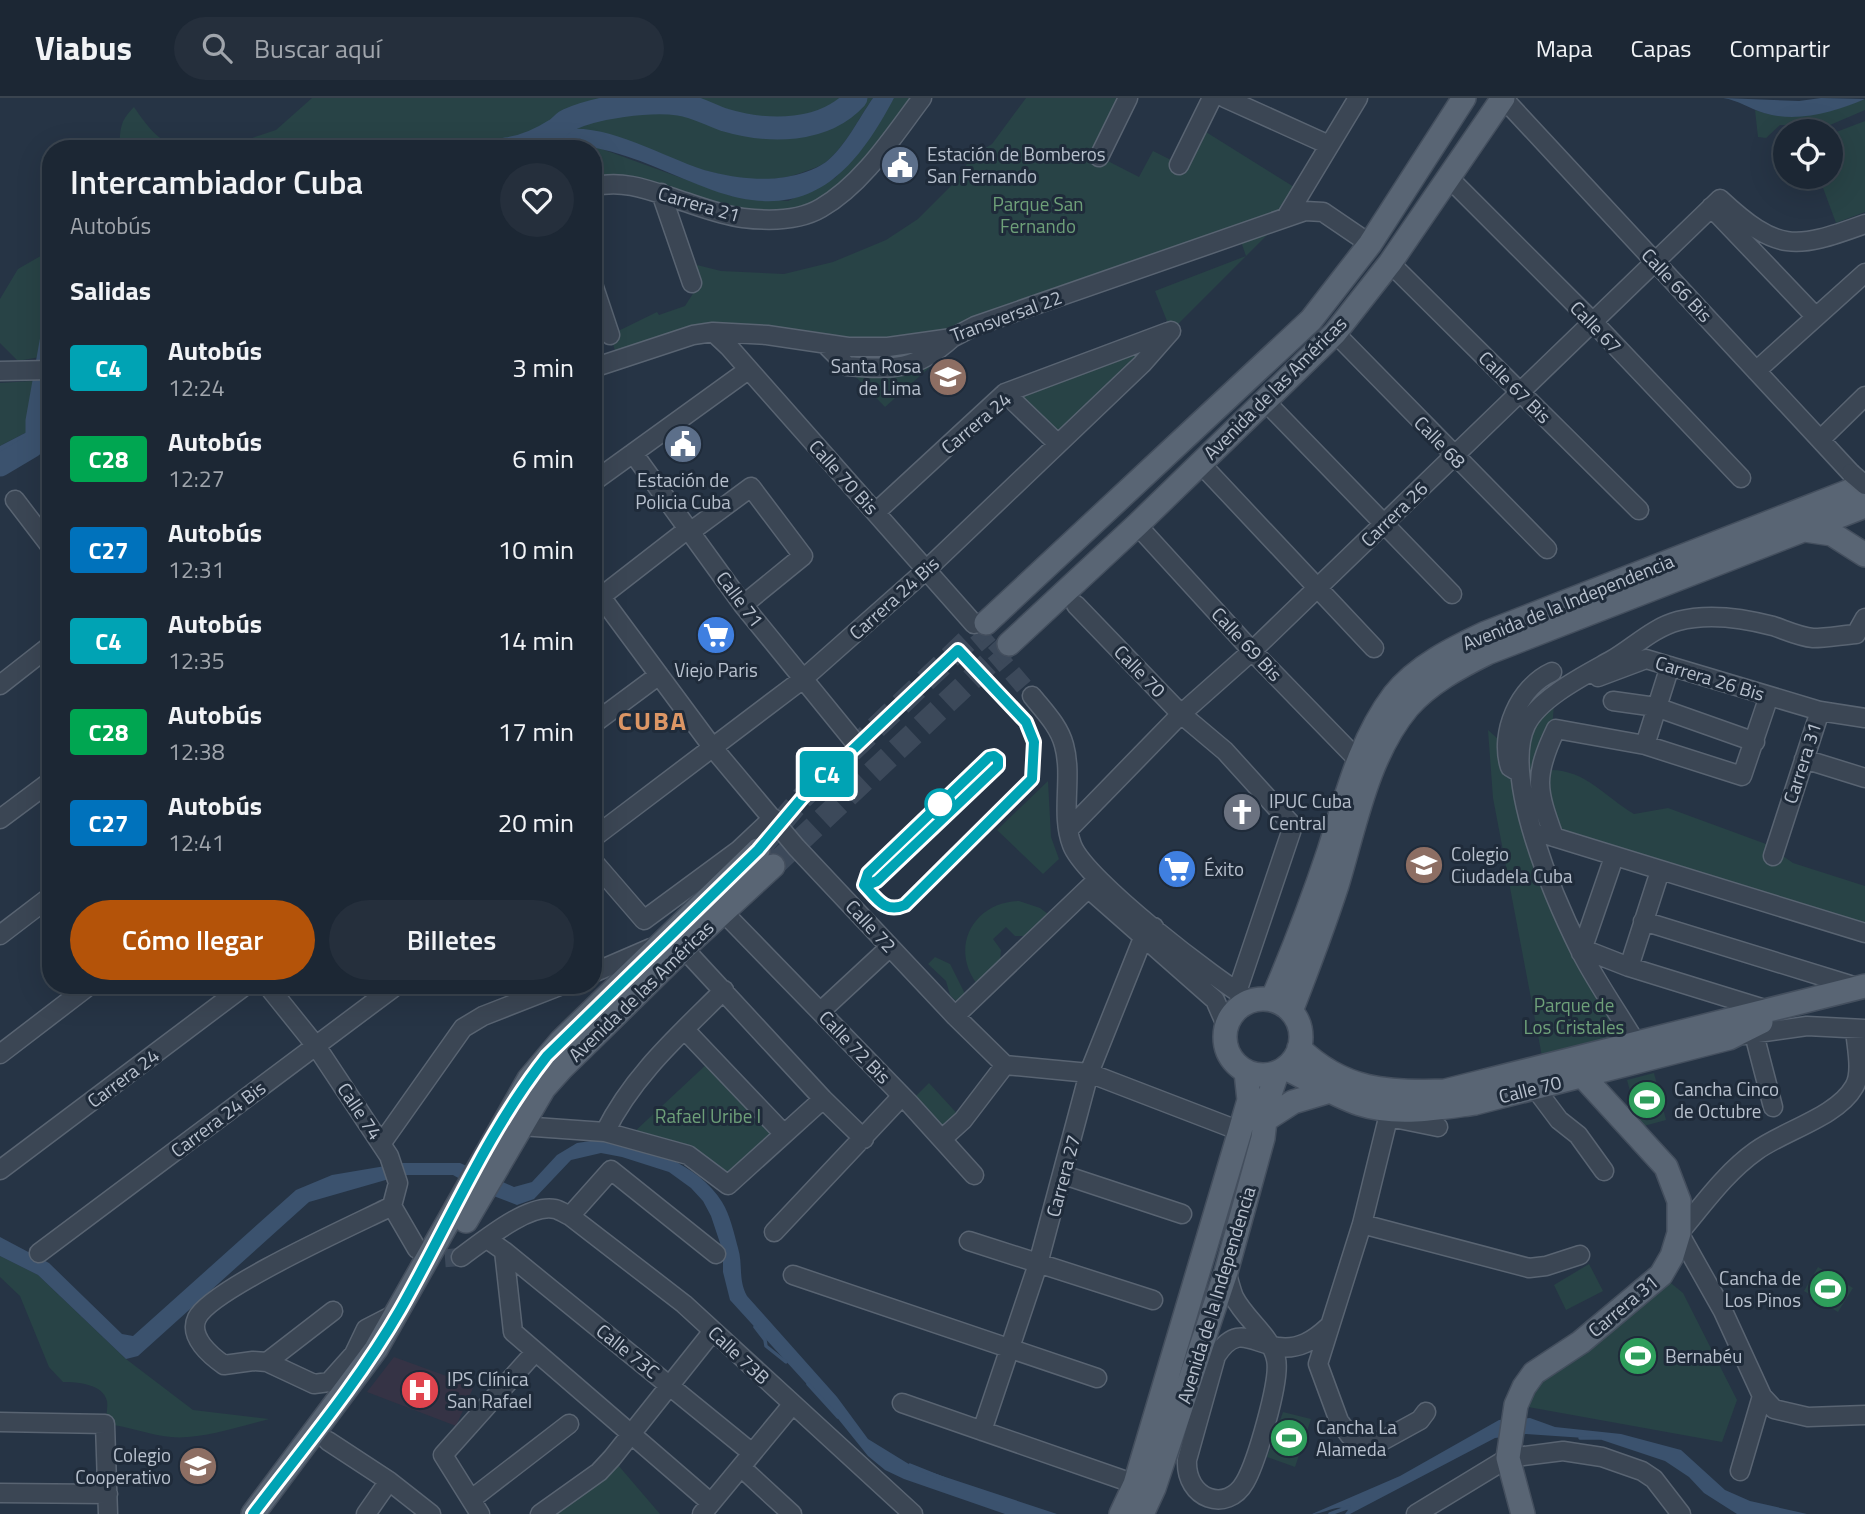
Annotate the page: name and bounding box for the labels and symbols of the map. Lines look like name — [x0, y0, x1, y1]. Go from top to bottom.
place label: Estación de Bomberos San Fernando — [927, 139, 1106, 190]
public building icon: Estación de Bomberos San Fernando — [879, 144, 921, 186]
street label: Carrera 21 — [655, 178, 743, 229]
park label: Parque San Fernando — [993, 189, 1083, 240]
street label: Calle 66 Bis — [1635, 241, 1720, 329]
street label: Transversal 22 — [946, 282, 1066, 349]
street label: Calle 67 — [1564, 294, 1629, 360]
street label: Avenida de las Américas — [1196, 309, 1353, 466]
street label: Calle 67 Bis — [1472, 344, 1558, 430]
place label: Santa Rosa de Lima — [831, 351, 921, 402]
school or university icon: Santa Rosa de Lima — [927, 356, 969, 398]
street label: Carrera 24 — [934, 385, 1017, 461]
street label: Calle 68 — [1408, 409, 1473, 475]
public building icon: Estación de Policia Cuba — [662, 423, 704, 465]
street label: Calle 70 Bis — [803, 433, 886, 521]
place label: Estación de Policia Cuba — [635, 465, 731, 516]
street label: Carrera 26 — [1353, 474, 1434, 553]
street label: Avenida de la Independencia — [1458, 546, 1678, 657]
street label: Carrera 24 Bis — [842, 549, 945, 646]
street label: Calle 71 — [710, 565, 771, 633]
street label: Calle 69 Bis — [1205, 600, 1290, 688]
supermarket icon: Viejo Paris — [695, 614, 737, 656]
street label: Calle 70 — [1108, 638, 1173, 704]
street label: Carrera 26 Bis — [1652, 647, 1768, 708]
place label: Viejo Paris — [674, 655, 758, 684]
district label: CUBA — [618, 701, 688, 740]
street label: Carrera 31 — [1775, 718, 1828, 807]
line badge: C4 — [796, 751, 858, 797]
place label: IPUC Cuba Central — [1269, 786, 1352, 837]
unlabelled marker — [925, 789, 955, 819]
church icon: IPUC Cuba Central — [1221, 791, 1263, 833]
place label: Colegio Ciudadela Cuba — [1451, 839, 1573, 890]
school or university icon: Colegio Ciudadela Cuba — [1403, 844, 1445, 886]
supermarket icon: Éxito — [1156, 848, 1198, 890]
place label: Éxito — [1204, 854, 1244, 883]
street label: Calle 72 — [839, 892, 904, 959]
street label: Avenida de las Américas — [561, 913, 720, 1068]
park label: Parque de Los Cristales — [1524, 990, 1625, 1041]
street label: Calle 72 Bis — [813, 1003, 898, 1090]
street label: Carrera 24 — [80, 1041, 165, 1114]
street label: Calle 70 — [1495, 1067, 1564, 1110]
street label: Carrera 24 Bis — [164, 1073, 272, 1164]
place label: Cancha Cinco de Octubre — [1674, 1074, 1779, 1125]
street label: Calle 74 — [331, 1076, 390, 1145]
sports icon: Cancha Cinco de Octubre — [1626, 1079, 1668, 1121]
park label: Rafael Uribe I — [655, 1101, 761, 1130]
street label: Carrera 27 — [1038, 1132, 1087, 1220]
street label: Avenida de la Independencia — [1169, 1182, 1263, 1407]
place label: Cancha de Los Pinos — [1719, 1263, 1801, 1314]
street label: Carrera 31 — [1581, 1268, 1664, 1344]
sports icon: Cancha de Los Pinos — [1807, 1268, 1849, 1310]
street label: Calle 73C — [590, 1316, 666, 1385]
street label: Calle 73B — [702, 1318, 777, 1391]
sports icon: Bernabéu — [1617, 1335, 1659, 1377]
place label: Bernabéu — [1665, 1341, 1742, 1370]
place label: IPS Clínica San Rafael — [447, 1364, 532, 1415]
hospital icon: IPS Clínica San Rafael — [399, 1369, 441, 1411]
place label: Cancha La Alameda — [1316, 1412, 1397, 1463]
sports icon: Cancha La Alameda — [1268, 1417, 1310, 1459]
place label: Colegio Cooperativo — [75, 1440, 171, 1491]
school or university icon: Colegio Cooperativo — [177, 1445, 219, 1487]

